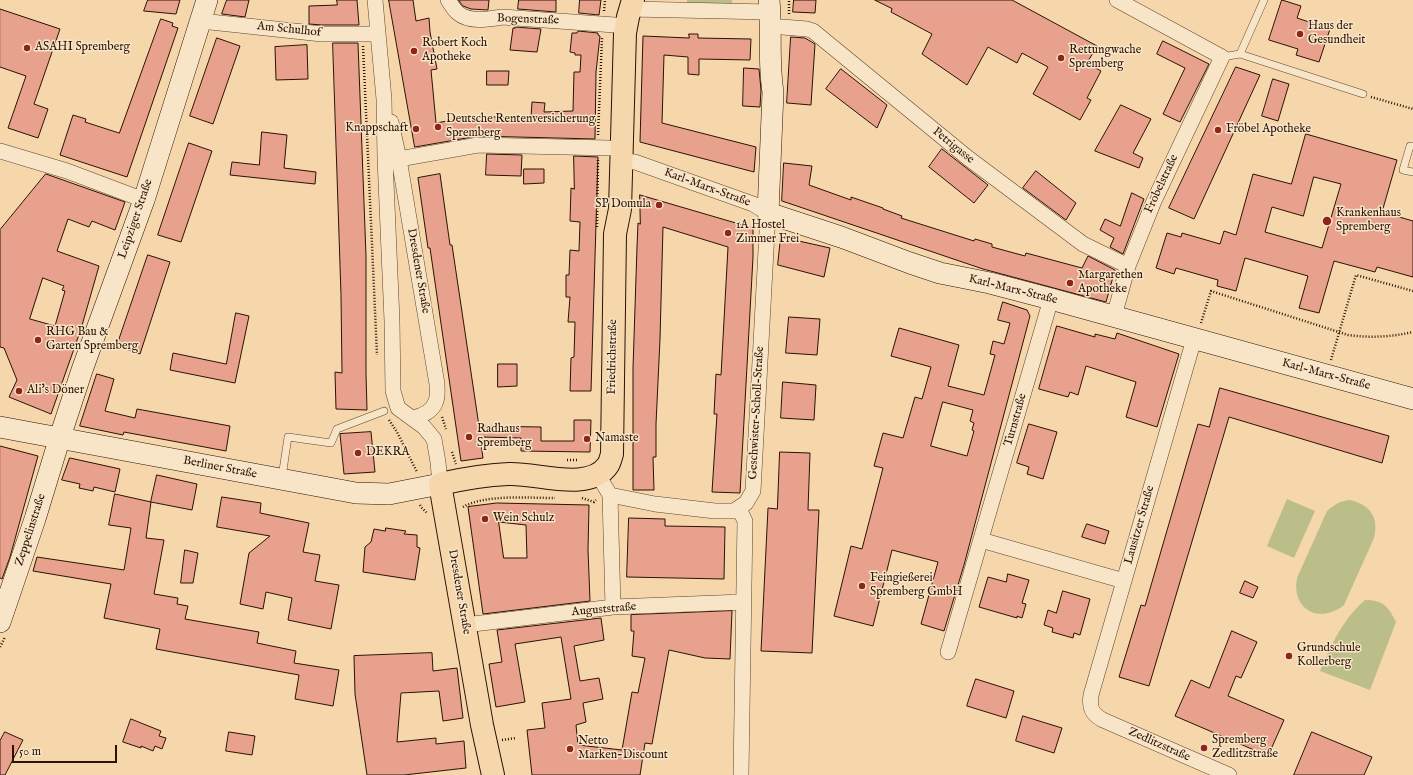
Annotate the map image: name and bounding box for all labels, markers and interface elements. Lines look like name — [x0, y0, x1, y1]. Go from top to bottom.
street label: Bogenstraße — [497, 12, 559, 28]
street label: Am Schulhof — [256, 19, 322, 41]
place label: Haus der Gesundheit — [1308, 20, 1365, 48]
marker: Haus der Gesundheit — [1295, 29, 1305, 39]
place label: Robert Koch Apotheke — [422, 37, 487, 65]
place label: ASAHI Spremberg — [35, 41, 130, 55]
marker: ASAHI Spremberg — [22, 43, 32, 53]
place label: Rettungwache Spremberg — [1069, 44, 1141, 72]
marker: Robert Koch Apotheke — [409, 46, 419, 56]
marker: Rettungwache Spremberg — [1056, 53, 1066, 63]
place label: Deutsche Rentenversicherung Spremberg — [446, 113, 595, 141]
place label: Knappschaft — [345, 122, 408, 136]
marker: Deutsche Rentenversicherung Spremberg — [433, 122, 443, 132]
place label: Fröbel Apotheke — [1226, 123, 1311, 137]
marker: Knappschaft — [411, 124, 421, 134]
street label: Petrigasse — [929, 125, 977, 167]
marker: Fröbel Apotheke — [1213, 125, 1223, 135]
street label: Fröbelstraße — [1142, 152, 1182, 216]
street label: Karl-Marx-Straße — [662, 166, 752, 210]
street label: Leipziger Straße — [116, 177, 156, 261]
place label: SP Domula — [595, 198, 651, 212]
marker: SP Domula — [654, 200, 664, 210]
place label: Krankenhaus Spremberg — [1336, 207, 1401, 235]
marker: Krankenhaus Spremberg — [1321, 215, 1333, 227]
place label: 1A Hostel Zimmer Frei — [736, 219, 799, 247]
street label: Dresdener Straße — [403, 227, 433, 315]
marker: 1A Hostel Zimmer Frei — [723, 228, 733, 238]
place label: Margarethen Apotheke — [1078, 269, 1143, 297]
street label: Karl-Marx-Straße — [967, 272, 1059, 308]
marker: Margarethen Apotheke — [1065, 278, 1075, 288]
street label: Friedrichstraße — [605, 319, 621, 395]
place label: RHG Bau & Garten Spremberg — [46, 326, 138, 354]
marker: RHG Bau & Garten Spremberg — [33, 335, 43, 345]
street label: Geschwister-Scholl-Straße — [746, 346, 768, 480]
street label: Karl-Marx-Straße — [1280, 356, 1372, 394]
place label: Ali's Döner — [27, 384, 84, 398]
marker: Ali's Döner — [14, 386, 24, 396]
street label: Turnstraße — [1002, 392, 1030, 448]
place label: Radhaus Spremberg — [477, 423, 532, 451]
marker: Radhaus Spremberg — [464, 432, 474, 442]
place label: Namaste — [595, 432, 639, 446]
marker: Namaste — [582, 434, 592, 444]
place label: DEKRA — [366, 446, 410, 460]
marker: DEKRA — [353, 448, 363, 458]
street label: Berliner Straße — [182, 454, 258, 482]
street label: Lausitzer Straße — [1122, 484, 1158, 566]
street label: Zeppelinstraße — [13, 492, 49, 568]
place label: Wein Schulz — [493, 512, 554, 526]
marker: Wein Schulz — [480, 514, 490, 524]
street label: Dresdener Straße — [444, 548, 474, 636]
place label: Feingießerei Spremberg GmbH — [870, 572, 963, 600]
marker: Feingießerei Spremberg GmbH — [857, 581, 867, 591]
street label: Auguststraße — [571, 600, 637, 620]
place label: Grundschule Kollerberg — [1297, 642, 1361, 670]
marker: Grundschule Kollerberg — [1284, 651, 1294, 661]
street label: Zedlitzstraße — [1126, 725, 1192, 765]
place label: Spremberg Zedlitzstraße — [1212, 734, 1278, 762]
place label: Netto Marken-Discount — [578, 735, 668, 763]
scale bar — [14, 737, 119, 763]
marker: Spremberg Zedlitzstraße — [1199, 743, 1209, 753]
text: 50 m — [19, 744, 41, 759]
marker: Netto Marken-Discount — [565, 744, 575, 754]

